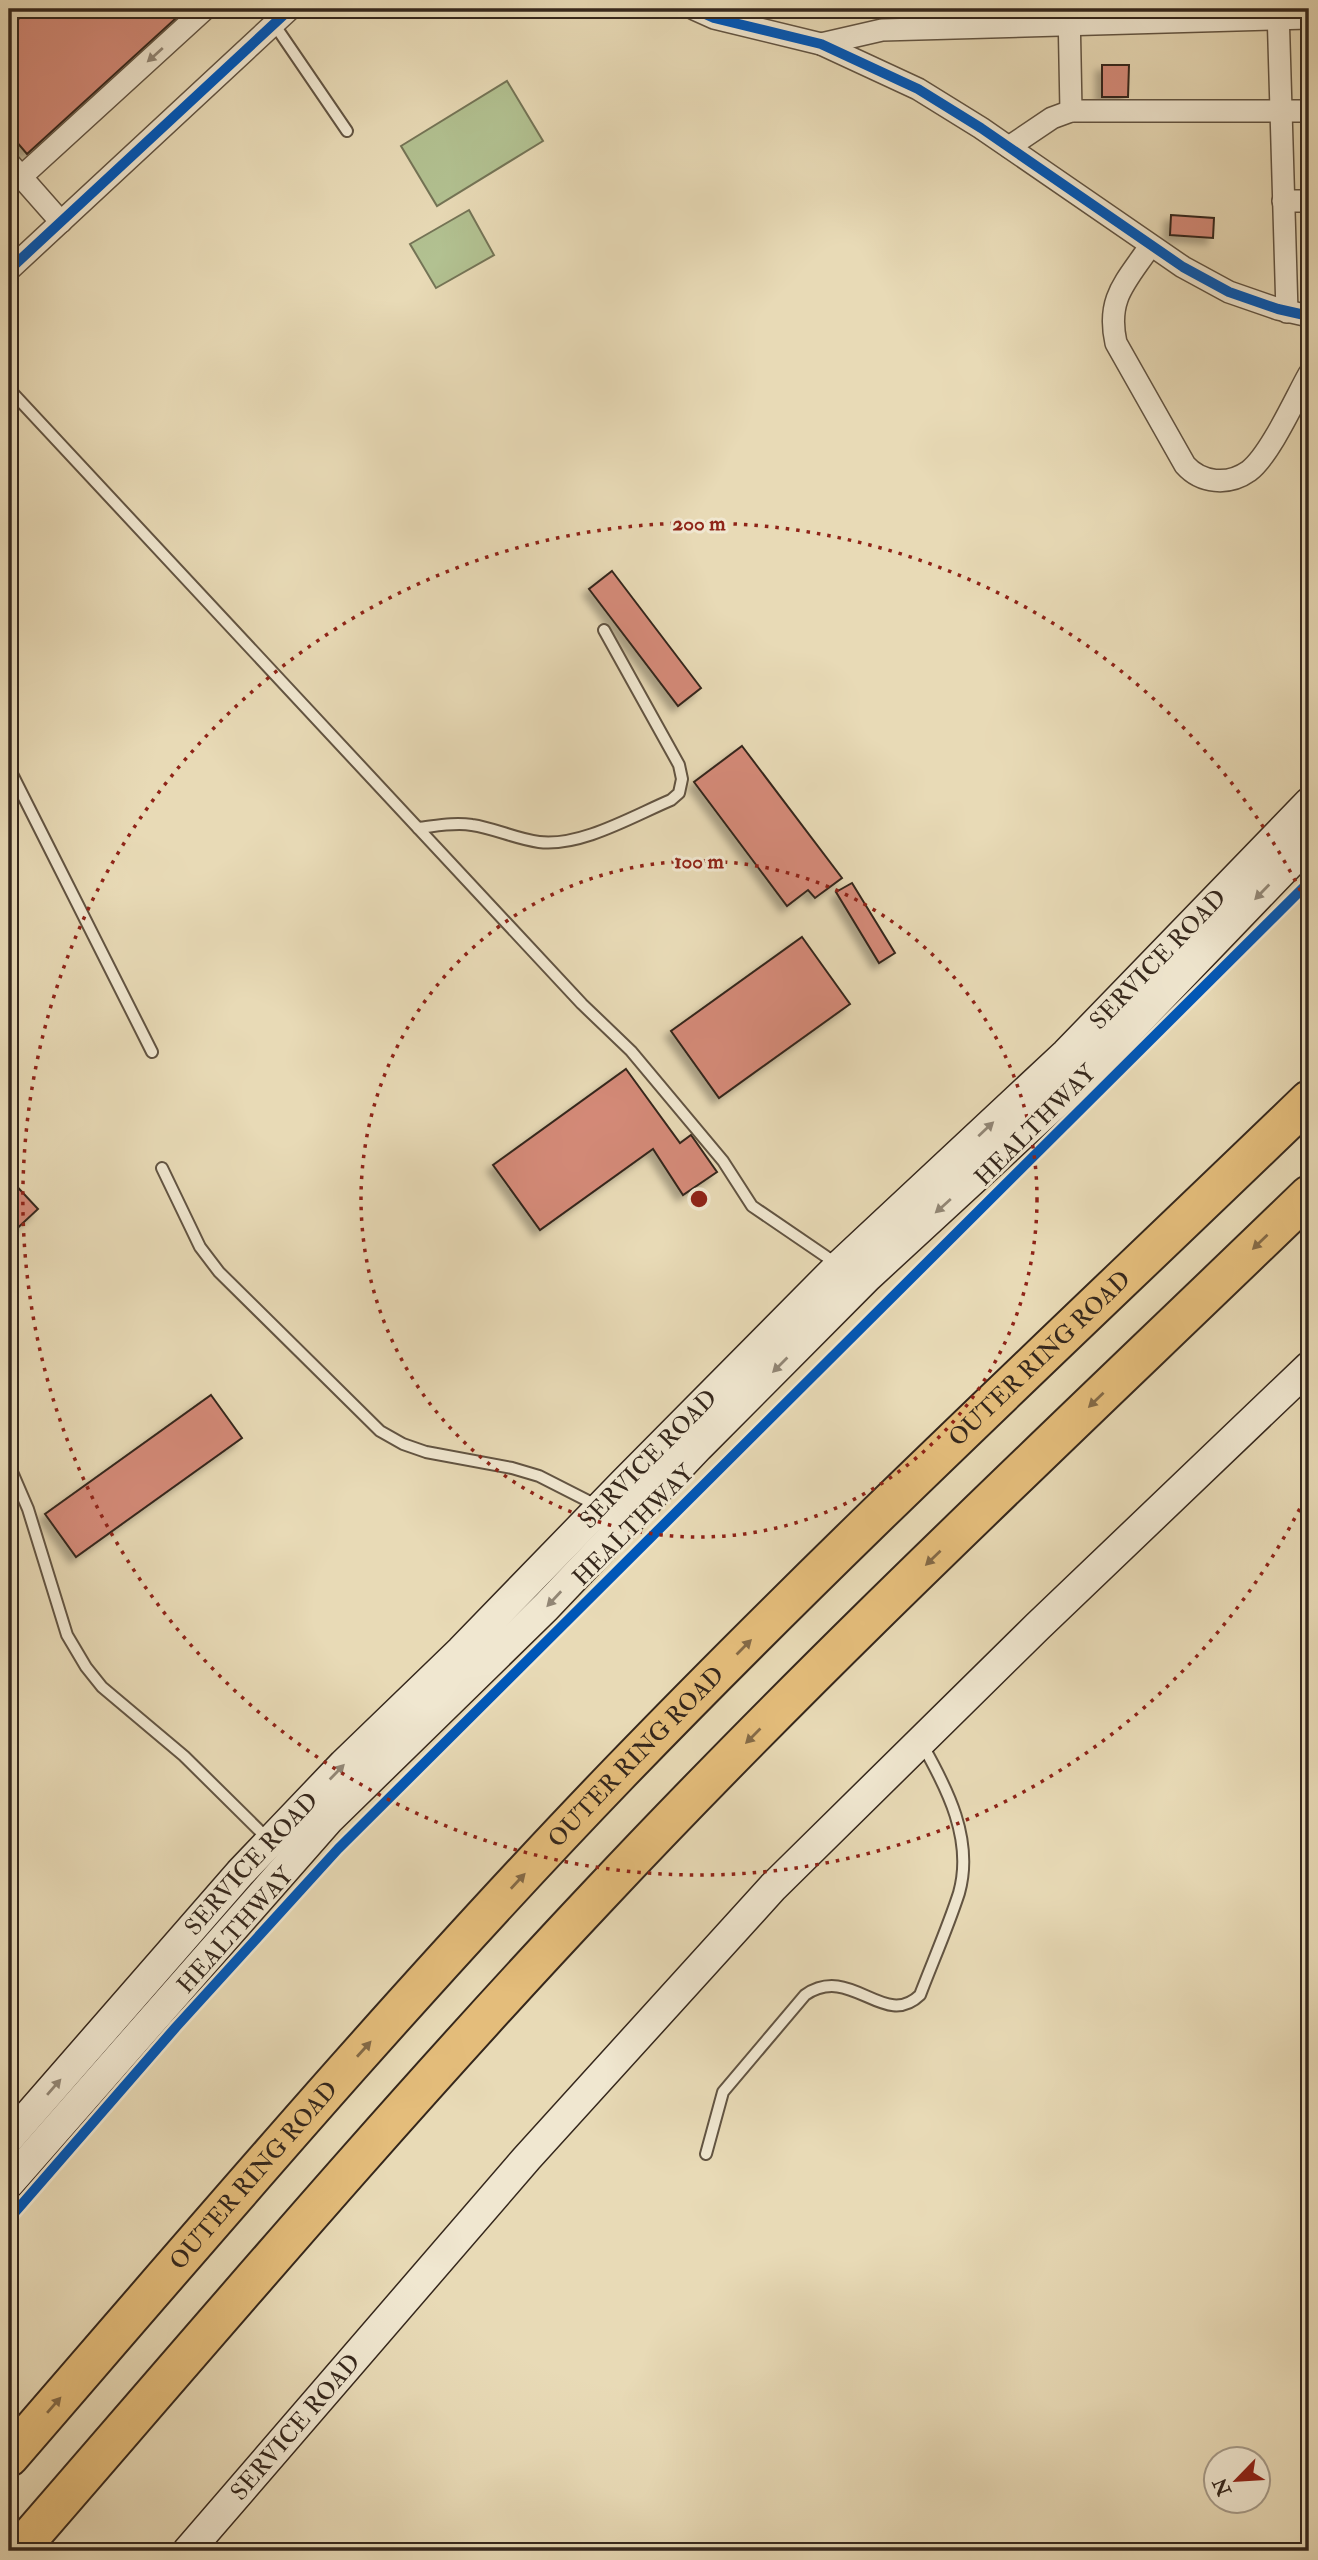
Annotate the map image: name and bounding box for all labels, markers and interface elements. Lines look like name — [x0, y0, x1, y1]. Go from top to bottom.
one-way arrow — [146, 47, 164, 63]
text: 200 m — [673, 510, 726, 537]
text: 100 m — [674, 848, 725, 875]
street label: SERVICE ROAD — [1083, 883, 1233, 1036]
one-way arrow — [1254, 883, 1270, 900]
street label: HEALTHWAY — [968, 1058, 1103, 1193]
one-way arrow — [977, 1122, 994, 1138]
centre of rings — [687, 1187, 711, 1211]
one-way arrow — [934, 1198, 952, 1214]
one-way arrow — [1252, 1234, 1269, 1250]
street label: OUTER RING ROAD — [942, 1264, 1137, 1453]
one-way arrow — [772, 1356, 788, 1373]
street label: SERVICE ROAD — [573, 1383, 724, 1536]
one-way arrow — [1088, 1392, 1105, 1409]
street label: HEALTHWAY — [566, 1458, 701, 1593]
one-way arrow — [924, 1550, 941, 1567]
one-way arrow — [546, 1590, 562, 1608]
one-way arrow — [735, 1640, 752, 1656]
street label: OUTER RING ROAD — [541, 1660, 731, 1854]
one-way arrow — [745, 1727, 762, 1744]
one-way arrow — [328, 1763, 345, 1780]
street label: SERVICE ROAD — [178, 1786, 325, 1942]
street label: HEALTHWAY — [170, 1860, 301, 2000]
one-way arrow — [509, 1873, 525, 1890]
one-way arrow — [356, 2040, 372, 2058]
street label: OUTER RING ROAD — [163, 2075, 345, 2276]
one-way arrow — [46, 2078, 61, 2095]
street label: SERVICE ROAD — [224, 2347, 367, 2507]
one-way arrow — [46, 2396, 62, 2414]
north arrow — [1202, 2444, 1272, 2514]
text: N — [1208, 2473, 1237, 2500]

